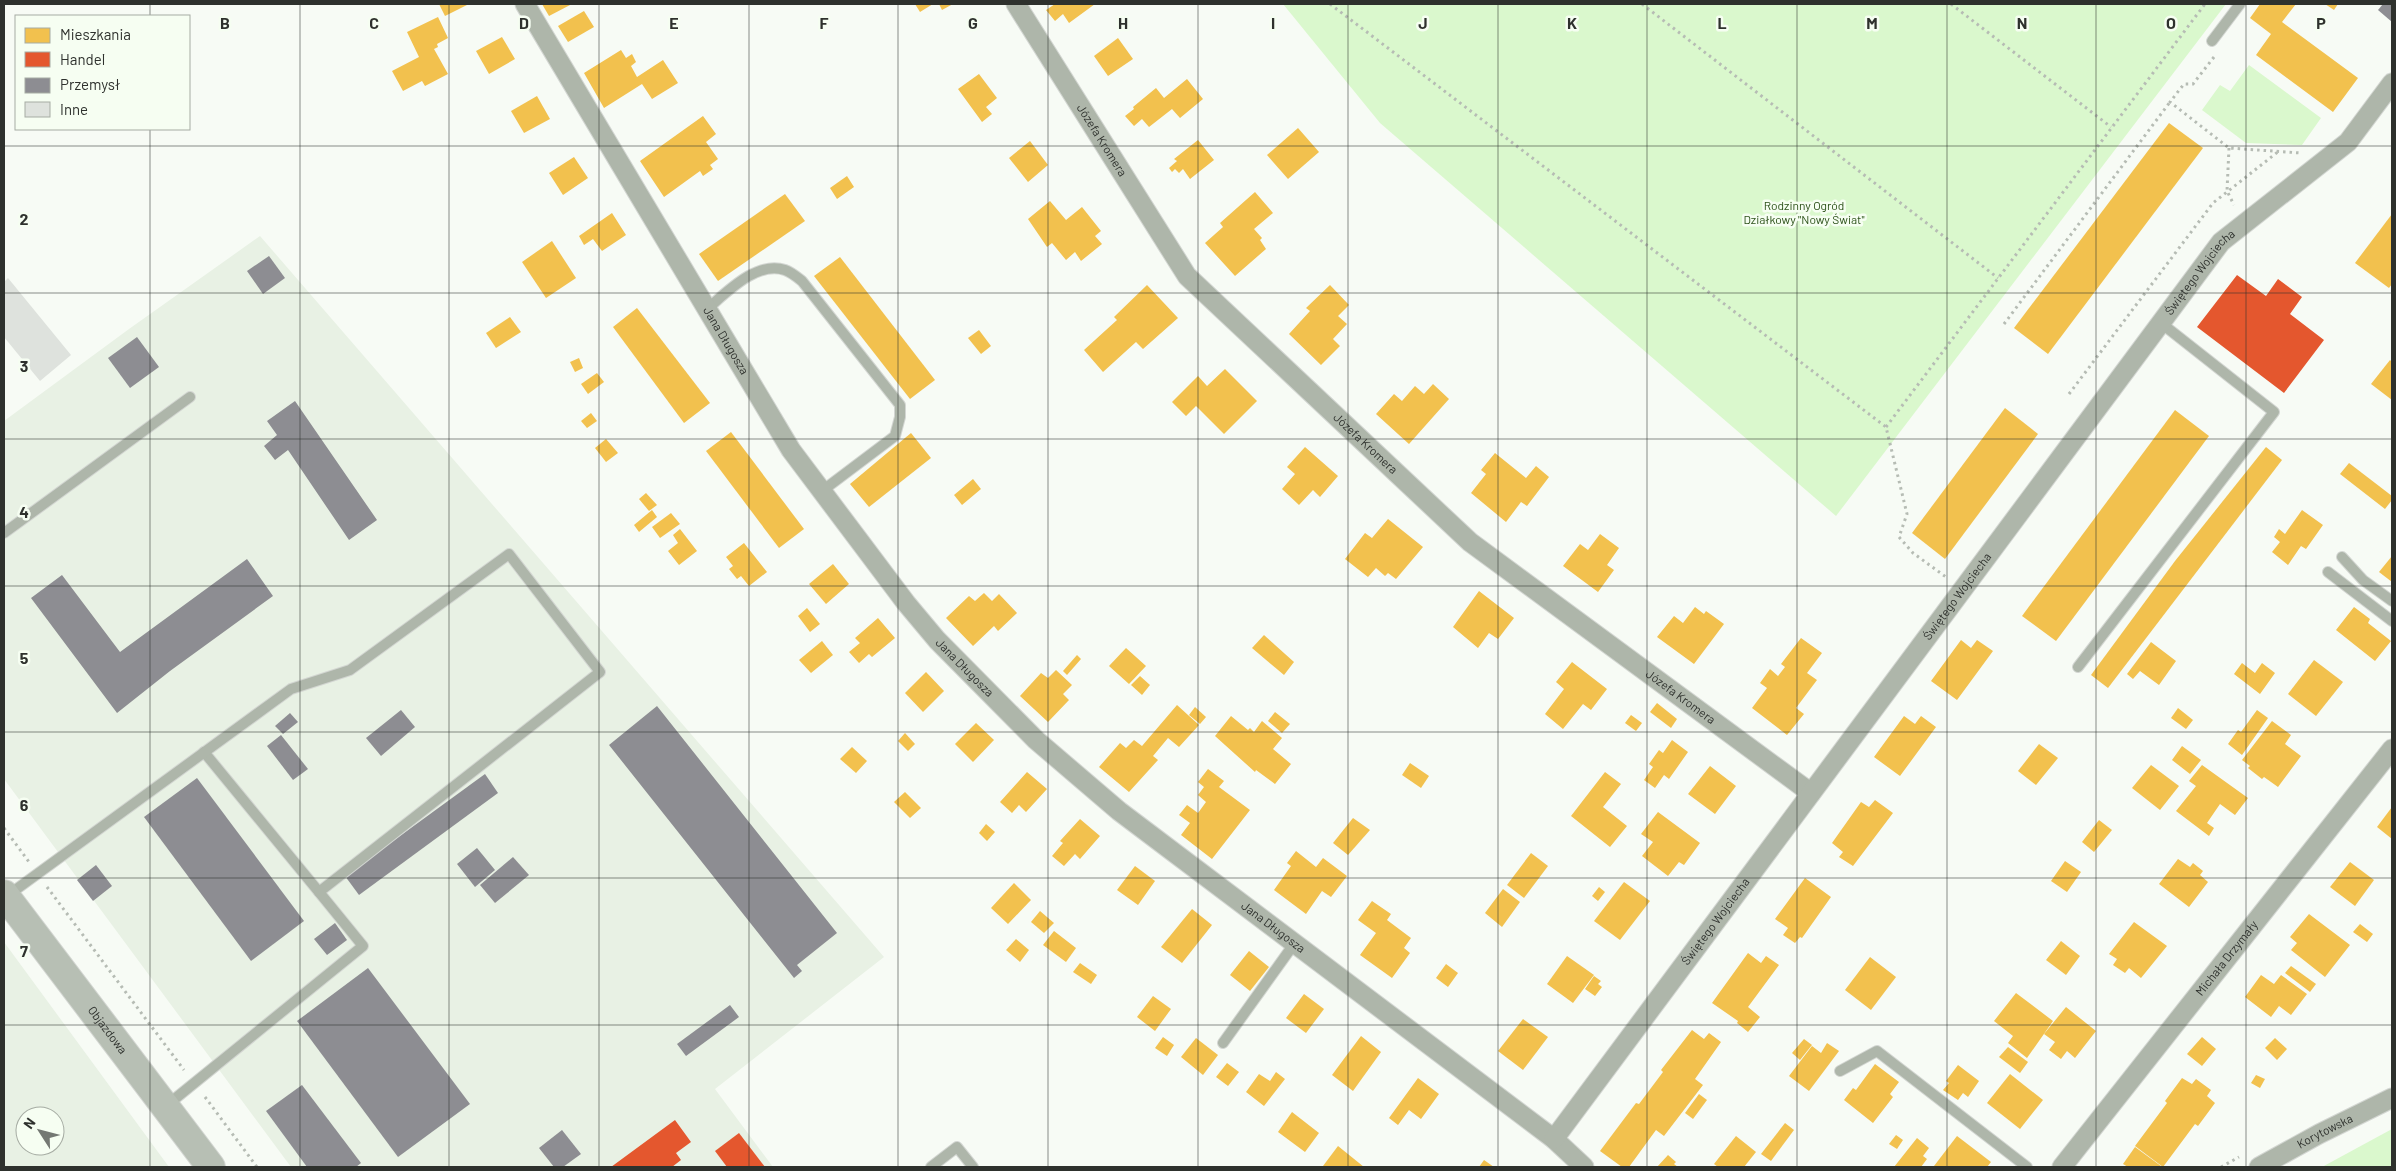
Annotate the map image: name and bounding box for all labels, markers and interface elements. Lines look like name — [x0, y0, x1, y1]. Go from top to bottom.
text: B — [220, 13, 230, 32]
text: C — [369, 13, 379, 32]
text: D — [519, 13, 529, 32]
text: E — [669, 13, 679, 32]
text: F — [820, 13, 829, 32]
text: G — [968, 13, 978, 32]
text: H — [1118, 13, 1128, 32]
text: I — [1271, 13, 1275, 32]
text: J — [1418, 13, 1428, 32]
text: K — [1567, 13, 1577, 32]
text: L — [1717, 13, 1727, 32]
text: M — [1866, 13, 1878, 32]
text: N — [2017, 13, 2027, 32]
text: O — [2166, 13, 2176, 32]
text: P — [2316, 13, 2326, 32]
legend — [15, 15, 190, 130]
text: Mieszkania — [60, 25, 131, 43]
text: Handel — [60, 50, 105, 68]
text: Przemysł — [60, 75, 120, 93]
text: Inne — [60, 100, 88, 118]
street label: Józefa Kromera — [1075, 101, 1130, 178]
park label: Rodzinny Ogród Działkowy "Nowy Świat" — [1743, 198, 1865, 226]
text: 2 — [20, 209, 29, 228]
street label: Świętego Wojciecha — [2161, 226, 2237, 317]
street label: Jana Długosza — [701, 304, 752, 377]
text: 3 — [20, 356, 28, 375]
street label: Józefa Kromera — [1331, 409, 1401, 476]
text: 4 — [19, 502, 29, 521]
street label: Świętego Wojciecha — [1920, 550, 1994, 642]
street label: Jana Długosza — [933, 635, 997, 699]
text: 5 — [20, 648, 29, 667]
street label: Józefa Kromera — [1644, 666, 1718, 726]
text: 6 — [20, 795, 29, 814]
street label: Świętego Wojciecha — [1678, 875, 1752, 967]
street label: Jana Długosza — [1239, 898, 1308, 955]
street label: Michała Drzymały — [2192, 917, 2260, 998]
text: 7 — [20, 941, 28, 960]
street label: Objazdowa — [86, 1003, 131, 1056]
north arrow — [15, 1106, 65, 1156]
street label: Korytowska — [2294, 1111, 2355, 1151]
text: N — [19, 1114, 39, 1132]

